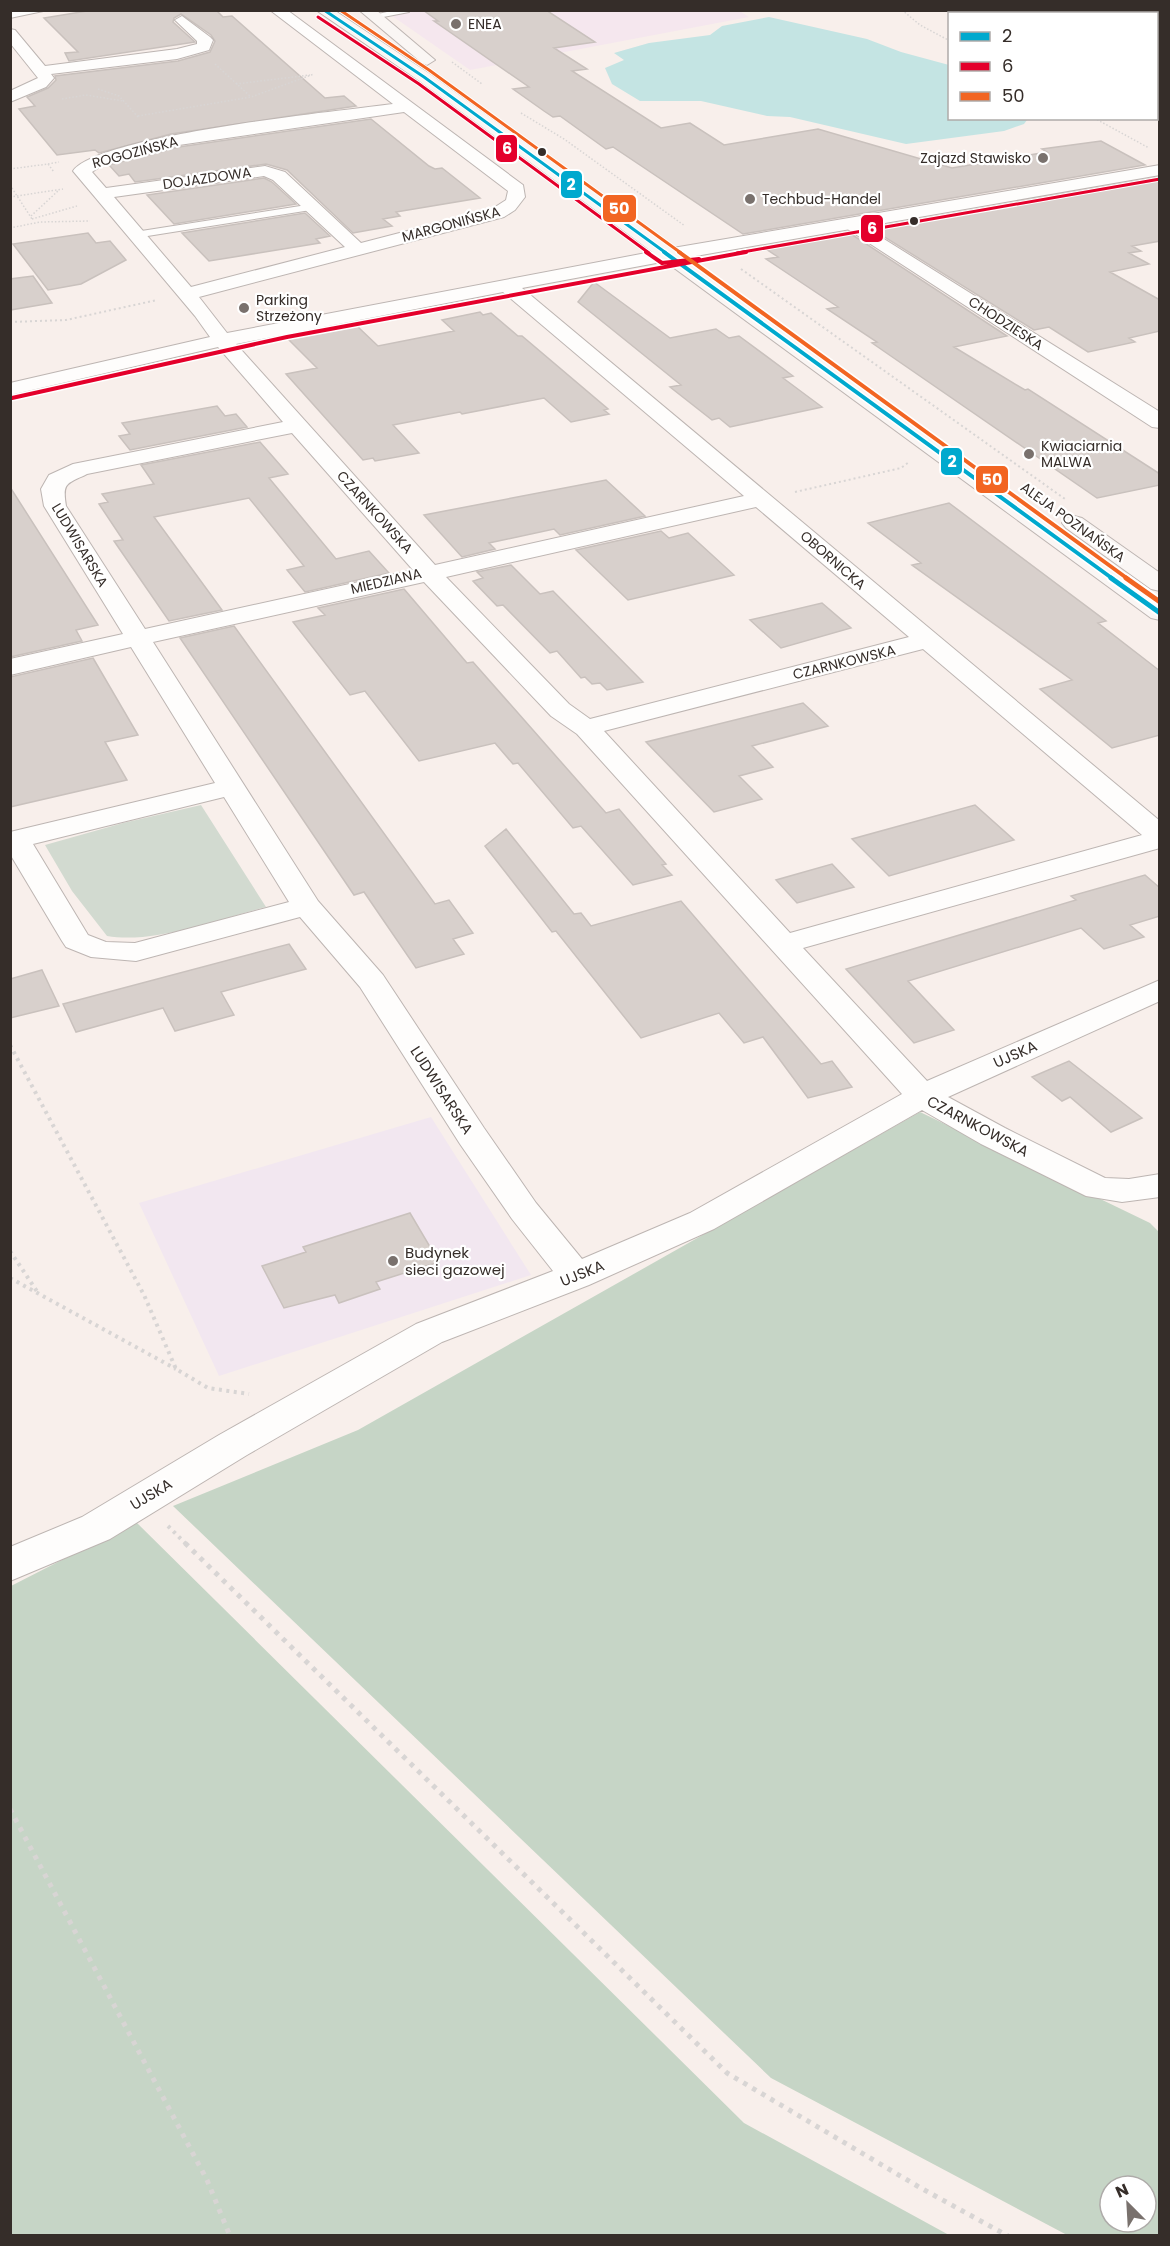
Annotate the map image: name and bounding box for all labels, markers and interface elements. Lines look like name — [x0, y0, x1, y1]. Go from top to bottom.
legend — [948, 12, 1158, 120]
place label: ENEA — [468, 14, 502, 34]
marker: ENEA — [449, 17, 463, 31]
text: 2 — [1002, 23, 1012, 48]
text: 6 — [1002, 53, 1013, 78]
text: 50 — [1002, 83, 1025, 108]
street label: ROGOZIŃSKA — [90, 131, 180, 173]
line badge: 6 — [495, 134, 518, 163]
text: 6 — [502, 137, 512, 160]
unlabelled marker — [536, 146, 548, 158]
place label: Zajazd Stawisko — [920, 148, 1031, 168]
marker: Zajazd Stawisko — [1036, 151, 1050, 165]
street label: DOJAZDOWA — [161, 162, 253, 194]
line badge: 2 — [560, 170, 583, 199]
text: 2 — [566, 173, 576, 196]
place label: Techbud-Handel — [762, 189, 881, 209]
marker: Techbud-Handel — [743, 192, 757, 206]
line badge: 50 — [602, 194, 637, 223]
text: 50 — [609, 197, 629, 220]
street label: MARGONIŃSKA — [400, 201, 502, 247]
line badge: 6 — [860, 214, 884, 243]
unlabelled marker — [908, 215, 920, 227]
text: 6 — [867, 217, 877, 240]
place label: Parking Strzeżony — [256, 290, 322, 326]
street label: CHODZIESKA — [965, 291, 1047, 355]
marker: Parking Strzeżony — [237, 301, 251, 315]
place label: Kwiaciarnia MALWA — [1041, 436, 1122, 472]
line badge: 2 — [940, 447, 963, 476]
marker: Kwiaciarnia MALWA — [1022, 447, 1036, 461]
text: 2 — [947, 450, 957, 473]
line badge: 50 — [975, 465, 1009, 494]
street label: CZARNKOWSKA — [332, 466, 418, 558]
text: 50 — [982, 468, 1002, 491]
street label: ALEJA POZNAŃSKA — [1017, 477, 1129, 567]
street label: LUDWISARSKA — [47, 499, 113, 591]
street label: OBORNICKA — [796, 526, 870, 594]
street label: MIEDZIANA — [349, 563, 423, 599]
street label: CZARNKOWSKA — [791, 640, 897, 684]
street label: UJSKA — [990, 1035, 1040, 1073]
street label: LUDWISARSKA — [406, 1042, 478, 1138]
street label: CZARNKOWSKA — [923, 1090, 1033, 1162]
place label: Budynek sieci gazowej — [405, 1242, 505, 1280]
marker: Budynek sieci gazowej — [386, 1254, 400, 1268]
street label: UJSKA — [557, 1255, 607, 1291]
street label: UJSKA — [126, 1473, 176, 1515]
north arrow — [1098, 2174, 1158, 2234]
text: N — [1112, 2178, 1132, 2204]

